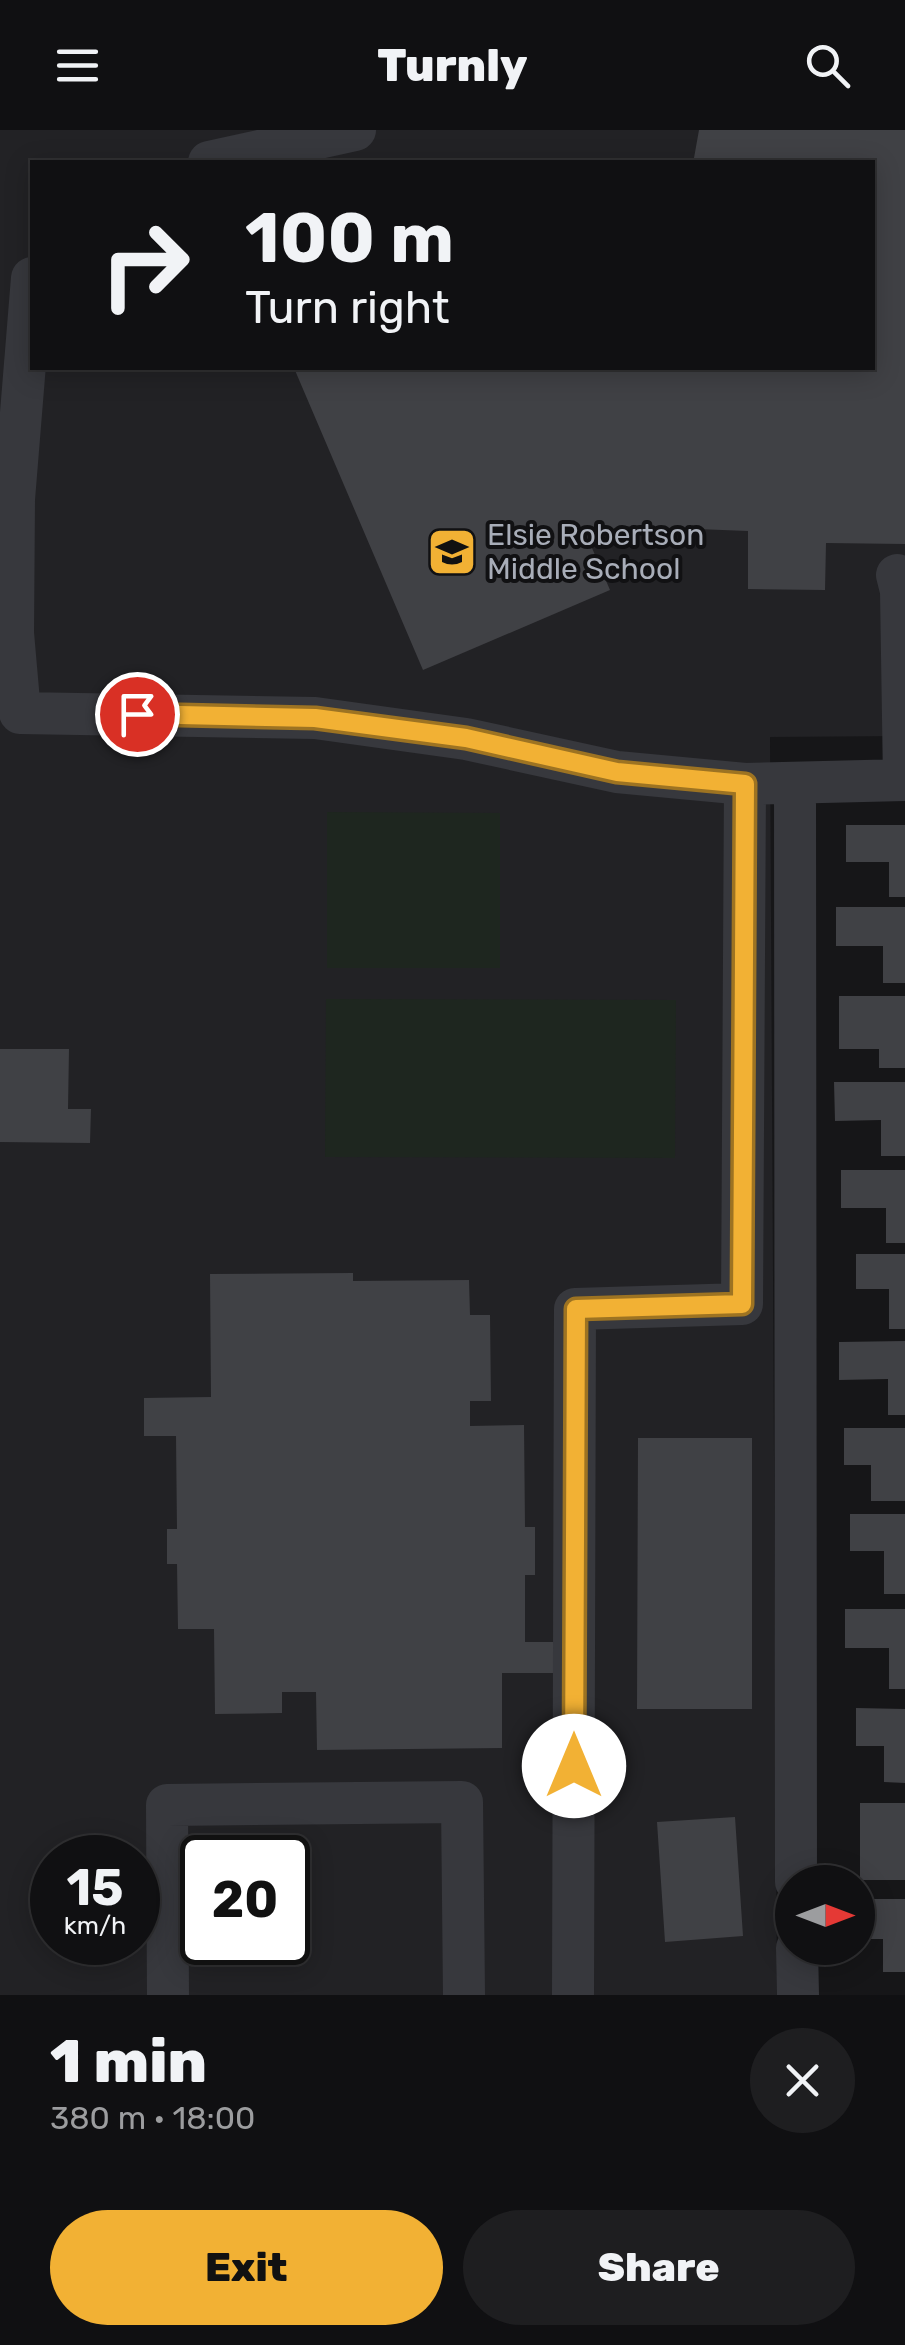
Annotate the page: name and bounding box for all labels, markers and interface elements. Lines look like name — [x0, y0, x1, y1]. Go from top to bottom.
icon: menu — [50, 38, 105, 93]
icon: search — [800, 38, 855, 93]
text: Turnly — [377, 39, 528, 92]
text: 100 m — [245, 197, 454, 280]
icon: right — [80, 200, 210, 330]
text: Turn right — [245, 281, 449, 334]
place label: Elsie Robertson Middle School — [487, 517, 704, 587]
school or university icon: Elsie Robertson Middle School — [426, 526, 478, 578]
pin — [95, 672, 180, 757]
icon: arrive — [110, 687, 165, 742]
position arrow — [522, 1714, 626, 1818]
speed limit sign: 20 — [180, 1835, 310, 1965]
text: 15 — [66, 1858, 124, 1918]
north arrow — [775, 1865, 875, 1965]
map controls — [775, 1865, 875, 1965]
text: km/h — [64, 1911, 126, 1940]
text: 1 min — [50, 2026, 207, 2097]
button: close — [750, 2028, 855, 2133]
text: 380 m · 18:00 — [50, 2099, 255, 2137]
button: Exit — [50, 2210, 443, 2325]
button: Share — [463, 2210, 855, 2325]

